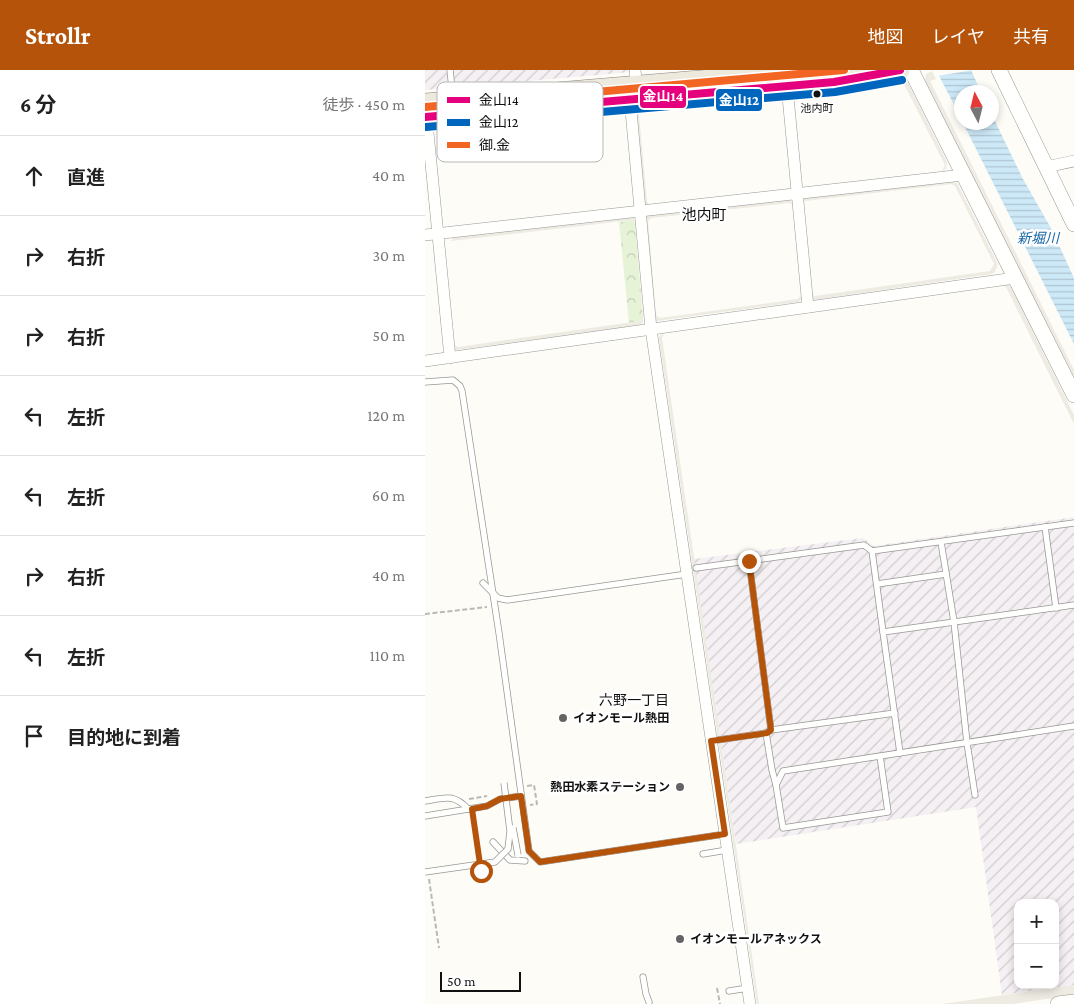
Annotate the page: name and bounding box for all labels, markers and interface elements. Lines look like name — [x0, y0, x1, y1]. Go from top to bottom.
text: Strollr — [25, 22, 91, 49]
text: 地図 — [868, 27, 904, 47]
text: レイヤ — [932, 27, 985, 47]
text: 共有 — [1013, 27, 1049, 47]
legend — [437, 82, 603, 162]
line badge: 金山14 — [639, 85, 687, 109]
north arrow — [954, 85, 999, 130]
text: 金山14 — [643, 88, 684, 104]
line badge: 金山12 — [715, 88, 763, 112]
marker: 池内町 — [812, 89, 822, 99]
text: 金山14 — [479, 92, 519, 108]
text: 金山12 — [719, 92, 759, 108]
text: 6 分 — [20, 93, 57, 117]
text: 徒歩 · 450 m — [323, 96, 405, 113]
place label: 池内町 — [801, 102, 834, 114]
text: 金山12 — [479, 114, 519, 130]
text: 御.金 — [479, 137, 510, 153]
icon: ahead — [20, 162, 48, 190]
text: 直進 — [67, 167, 105, 188]
text: 40 m — [372, 167, 405, 184]
district label: 池内町 — [681, 207, 727, 223]
water label: 新堀川 — [1017, 230, 1061, 246]
icon: right — [20, 242, 48, 270]
text: 右折 — [67, 247, 105, 268]
text: 30 m — [373, 247, 405, 264]
icon: right — [20, 322, 48, 350]
text: 右折 — [67, 327, 105, 348]
text: 50 m — [373, 327, 405, 344]
icon: left — [20, 402, 48, 430]
text: 左折 — [67, 407, 105, 428]
text: 120 m — [367, 407, 405, 424]
icon: left — [20, 482, 48, 510]
text: 左折 — [67, 487, 105, 508]
text: 60 m — [372, 487, 405, 504]
route end — [738, 550, 761, 573]
icon: right — [20, 562, 48, 590]
text: 右折 — [67, 567, 105, 588]
text: 40 m — [372, 567, 405, 584]
icon: left — [20, 642, 48, 670]
text: 左折 — [67, 647, 105, 668]
text: 110 m — [369, 647, 405, 664]
district label: 六野一丁目 — [599, 692, 669, 708]
place label: イオンモール熱田 — [573, 711, 669, 725]
marker: イオンモール熱田 — [557, 712, 569, 724]
icon: arrive — [20, 722, 48, 750]
text: 目的地に到着 — [67, 727, 181, 748]
place label: 熱田水素ステーション — [550, 780, 670, 794]
marker: 熱田水素ステーション — [674, 781, 686, 793]
route start — [470, 860, 493, 883]
map controls — [1014, 899, 1059, 989]
button: + — [1014, 899, 1059, 944]
place label: イオンモールアネックス — [690, 932, 822, 946]
marker: イオンモールアネックス — [674, 933, 686, 945]
button: − — [1014, 944, 1059, 989]
scale bar — [440, 969, 521, 992]
text: 50 m — [447, 973, 475, 989]

